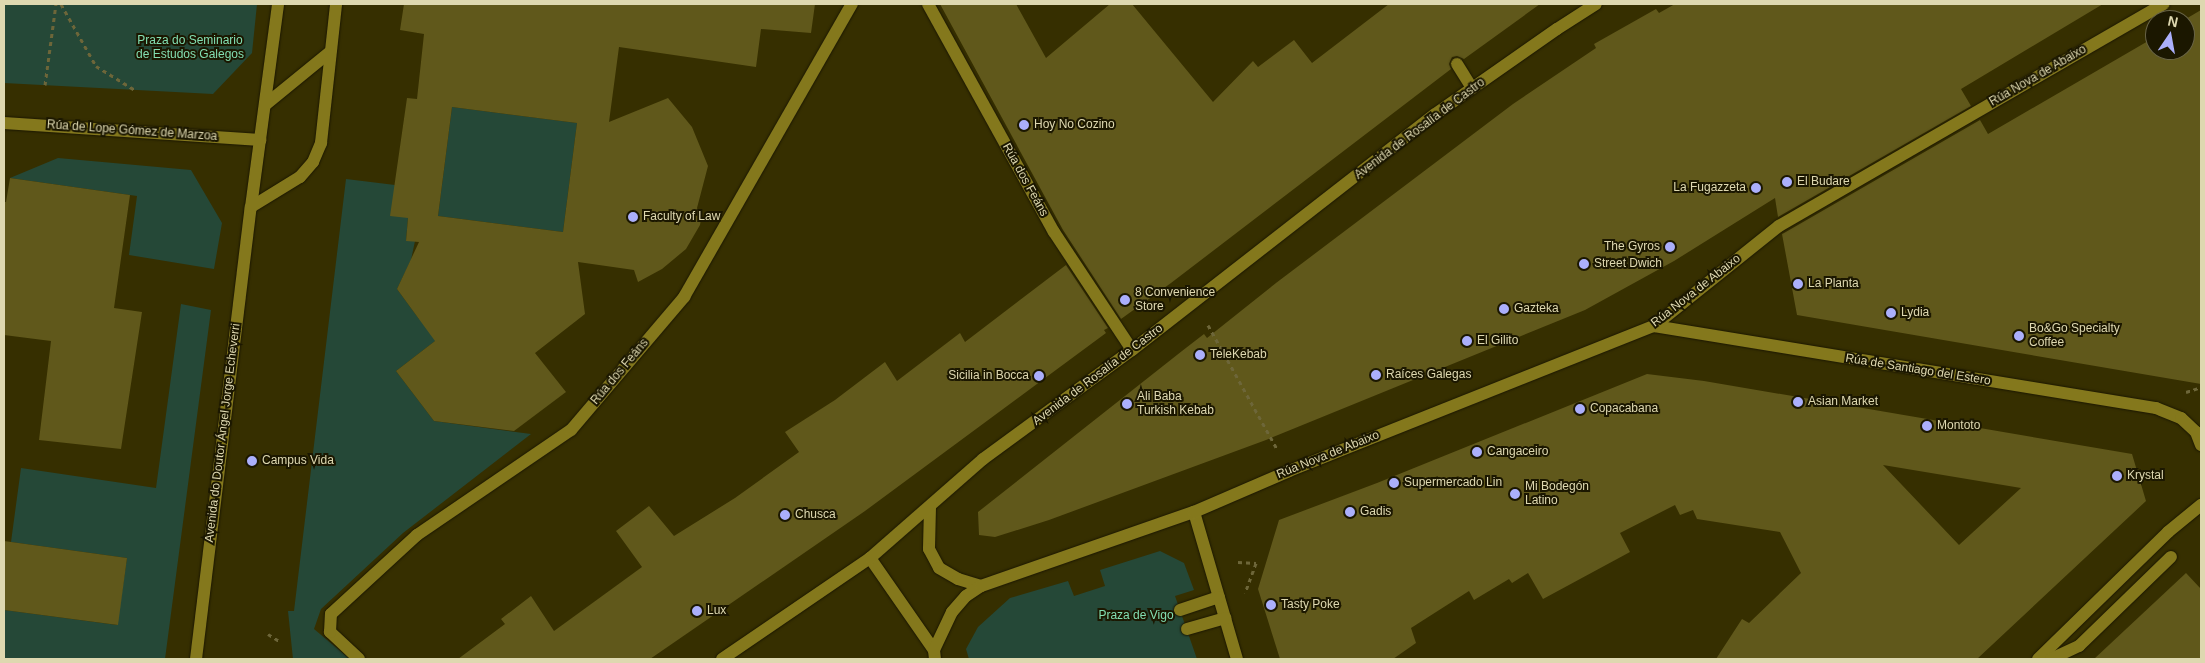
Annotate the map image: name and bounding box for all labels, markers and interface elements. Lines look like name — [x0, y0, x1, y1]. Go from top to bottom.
north arrow — [2145, 10, 2195, 60]
text: N — [2166, 12, 2180, 30]
park label: Praza do Seminario de Estudos Galegos — [136, 34, 244, 62]
street label: Rúa Nova de Abaixo — [1987, 42, 2089, 110]
street label: Avenida de Rosalía de Castro — [1352, 75, 1488, 183]
street label: Rúa de Lope Gómez de Marzoa — [46, 118, 218, 144]
place label: Hoy No Cozino — [1034, 118, 1115, 132]
marker: Hoy No Cozino — [1018, 119, 1030, 131]
street label: Rúa dos Feáns — [999, 141, 1051, 219]
place label: El Budare — [1797, 175, 1850, 189]
marker: El Budare — [1781, 176, 1793, 188]
place label: La Fugazzeta — [1673, 181, 1746, 195]
marker: La Fugazzeta — [1750, 182, 1762, 194]
place label: Faculty of Law — [643, 210, 720, 224]
marker: Faculty of Law — [627, 211, 639, 223]
place label: The Gyros — [1604, 240, 1660, 254]
marker: The Gyros — [1664, 241, 1676, 253]
street label: Rúa Nova de Abaixo — [1648, 251, 1744, 331]
place label: Street Dwich — [1594, 257, 1662, 271]
marker: Street Dwich — [1578, 258, 1590, 270]
place label: La Planta — [1808, 277, 1859, 291]
marker: La Planta — [1792, 278, 1804, 290]
place label: 8 Convenience Store — [1135, 286, 1215, 314]
marker: 8 Convenience Store — [1119, 294, 1131, 306]
place label: Gazteka — [1514, 302, 1559, 316]
marker: Gazteka — [1498, 303, 1510, 315]
place label: Lydia — [1901, 306, 1929, 320]
marker: Lydia — [1885, 307, 1897, 319]
street label: Avenida de Rosalía de Castro — [1030, 321, 1166, 429]
place label: Bo&Go Specialty Coffee — [2029, 322, 2120, 350]
street label: Avenida do Doutor Ángel Jorge Echeverri — [202, 323, 244, 543]
marker: Bo&Go Specialty Coffee — [2013, 330, 2025, 342]
place label: El Gilito — [1477, 334, 1518, 348]
marker: El Gilito — [1461, 335, 1473, 347]
street label: Rúa dos Feáns — [588, 336, 652, 408]
place label: TeleKebab — [1210, 348, 1267, 362]
marker: TeleKebab — [1194, 349, 1206, 361]
street label: Rúa de Santiago del Estero — [1844, 351, 1992, 389]
place label: Raíces Galegas — [1386, 368, 1471, 382]
place label: Sicilia in Bocca — [948, 369, 1029, 383]
marker: Raíces Galegas — [1370, 369, 1382, 381]
marker: Sicilia in Bocca — [1033, 370, 1045, 382]
place label: Ali Baba Turkish Kebab — [1137, 390, 1214, 418]
place label: Asian Market — [1808, 395, 1878, 409]
marker: Asian Market — [1792, 396, 1804, 408]
marker: Ali Baba Turkish Kebab — [1121, 398, 1133, 410]
place label: Copacabana — [1590, 402, 1658, 416]
marker: Copacabana — [1574, 403, 1586, 415]
place label: Montoto — [1937, 419, 1980, 433]
marker: Montoto — [1921, 420, 1933, 432]
street label: Rúa Nova de Abaixo — [1274, 428, 1382, 482]
place label: Cangaceiro — [1487, 445, 1548, 459]
marker: Cangaceiro — [1471, 446, 1483, 458]
place label: Campus Vida — [262, 454, 334, 468]
marker: Campus Vida — [246, 455, 258, 467]
place label: Krystal — [2127, 469, 2164, 483]
marker: Krystal — [2111, 470, 2123, 482]
place label: Supermercado Lin — [1404, 476, 1502, 490]
marker: Supermercado Lin — [1388, 477, 1400, 489]
place label: Mi Bodegón Latino — [1525, 480, 1589, 508]
marker: Mi Bodegón Latino — [1509, 488, 1521, 500]
place label: Gadis — [1360, 505, 1391, 519]
marker: Gadis — [1344, 506, 1356, 518]
place label: Chusca — [795, 508, 836, 522]
marker: Chusca — [779, 509, 791, 521]
place label: Tasty Poke — [1281, 598, 1340, 612]
marker: Tasty Poke — [1265, 599, 1277, 611]
place label: Lux — [707, 604, 726, 618]
marker: Lux — [691, 605, 703, 617]
park label: Praza de Vigo — [1098, 609, 1174, 623]

